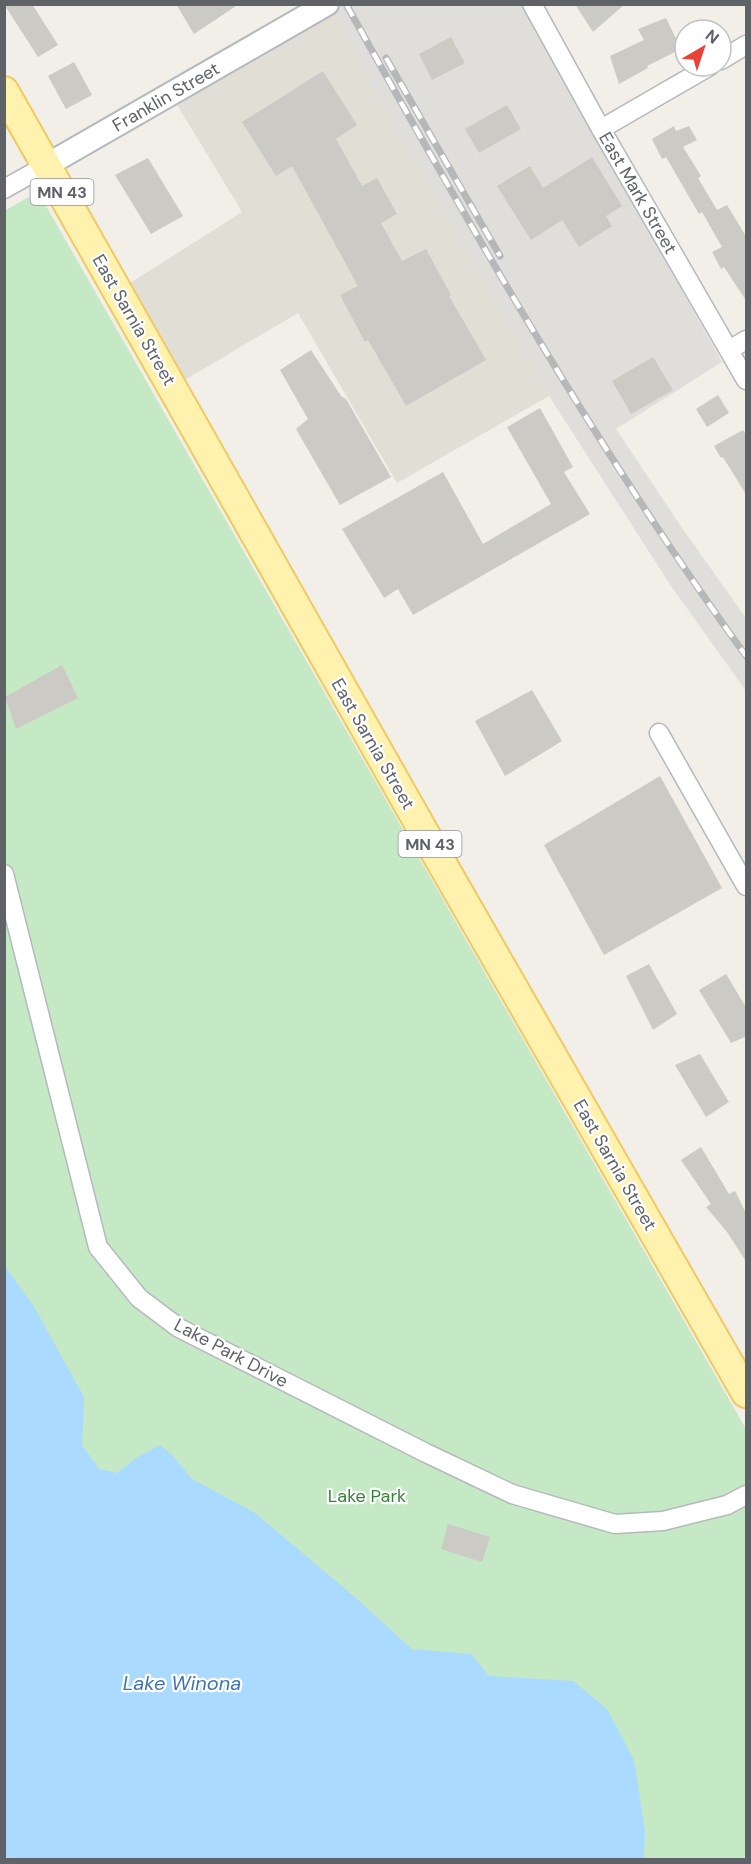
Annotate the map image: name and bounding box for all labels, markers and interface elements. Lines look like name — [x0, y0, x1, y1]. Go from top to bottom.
north arrow — [673, 18, 733, 78]
text: N — [701, 25, 723, 49]
street label: Franklin Street — [108, 57, 224, 137]
street label: East Mark Street — [593, 128, 683, 258]
road number: MN 43 — [31, 179, 94, 205]
street label: East Sarnia Street — [87, 250, 181, 390]
street label: East Sarnia Street — [326, 674, 420, 814]
road number: MN 43 — [398, 831, 462, 857]
street label: East Sarnia Street — [568, 1095, 662, 1235]
street label: Lake Park Drive — [170, 1313, 292, 1393]
park label: Lake Park — [328, 1484, 406, 1508]
water label: Lake Winona — [123, 1670, 241, 1696]

